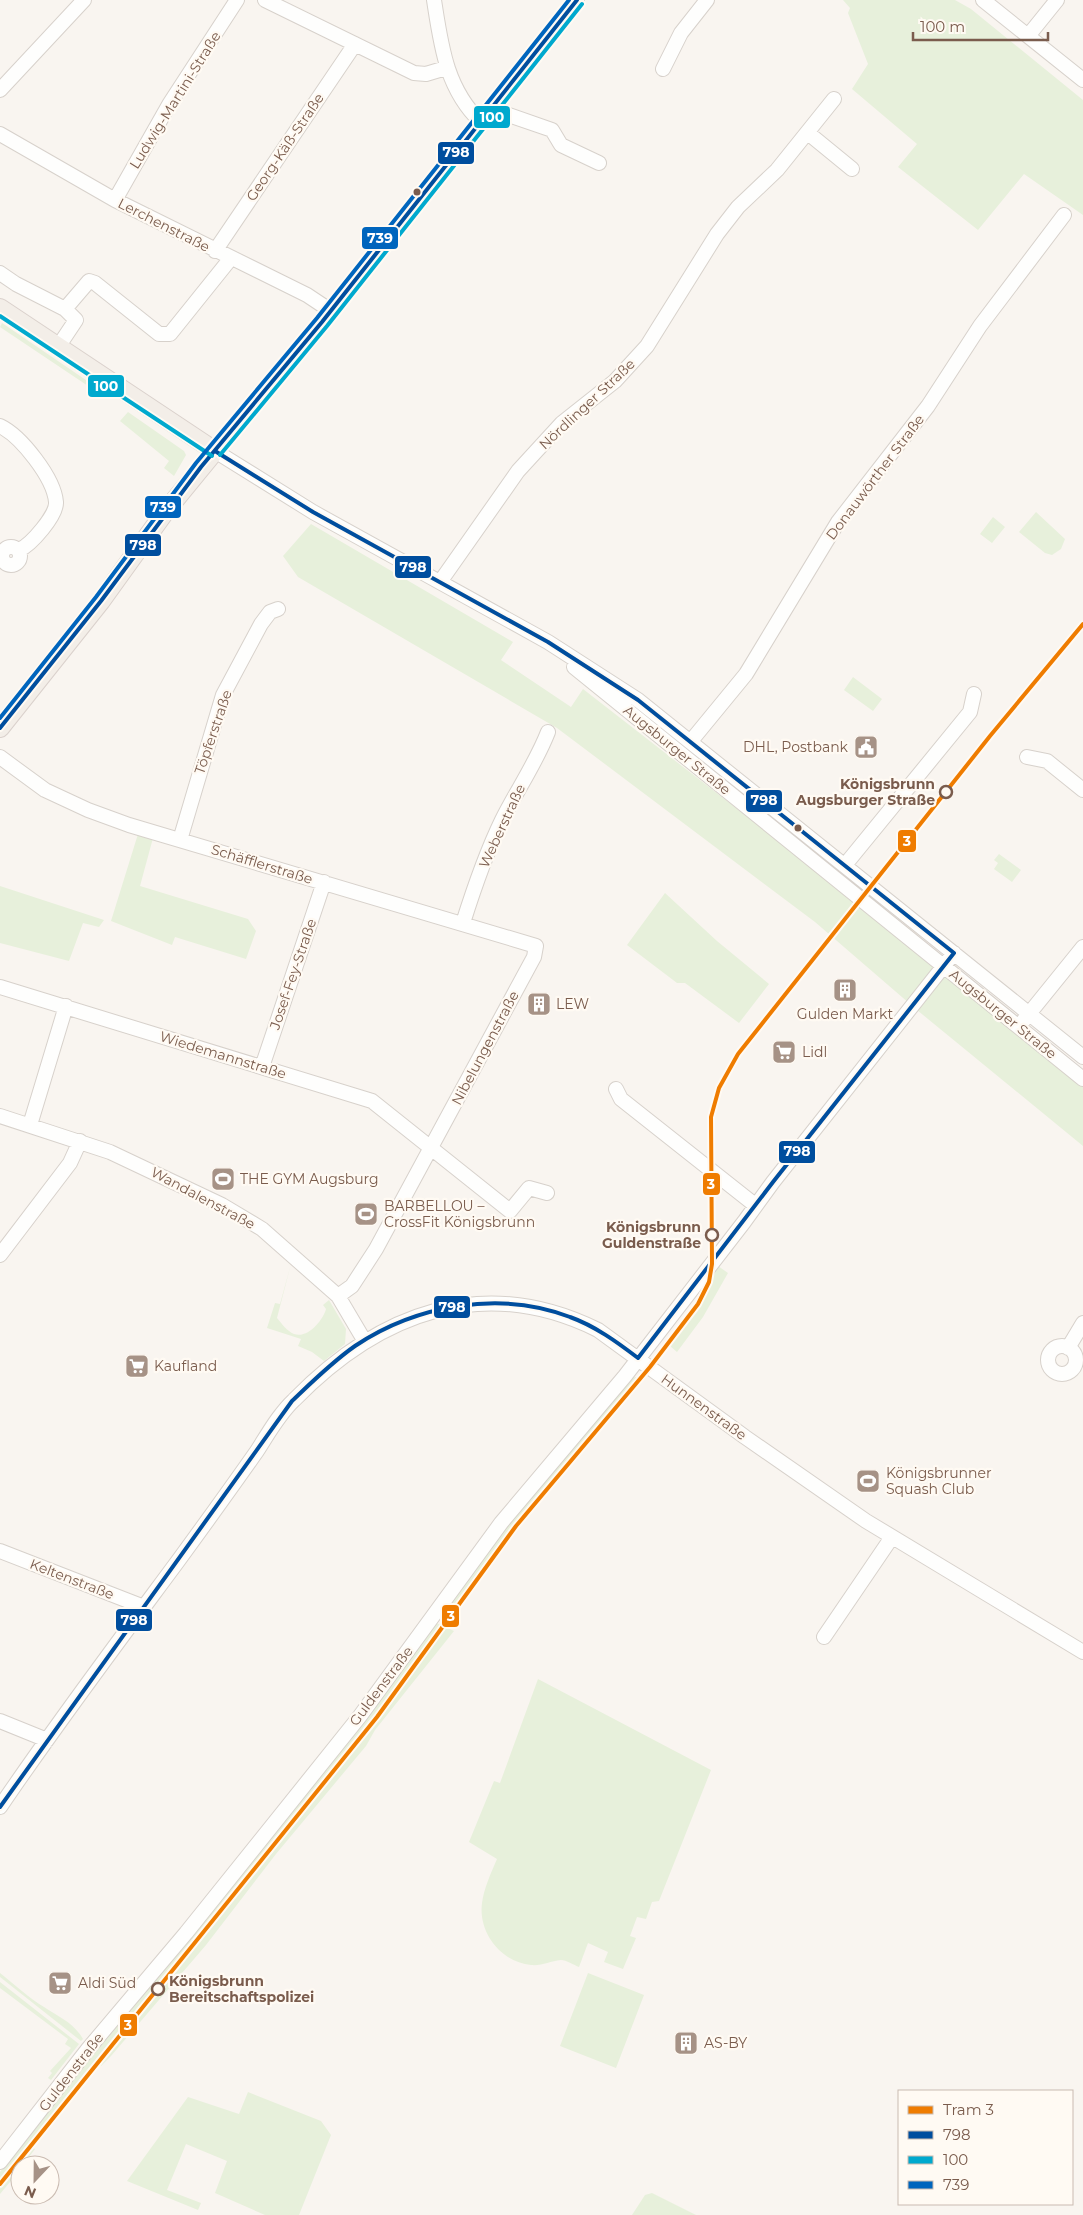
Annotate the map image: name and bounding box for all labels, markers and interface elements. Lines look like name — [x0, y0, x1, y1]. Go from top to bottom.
scale bar — [913, 10, 1048, 42]
text: 100 m — [920, 17, 965, 36]
street label: Ludwig-Martini-Straße — [125, 28, 225, 172]
street label: Georg-Käß-Straße — [242, 90, 328, 204]
line badge: 100 — [473, 105, 511, 129]
text: 100 — [480, 108, 504, 126]
line badge: 798 — [437, 141, 475, 165]
text: 798 — [443, 143, 469, 161]
unlabelled marker — [412, 187, 422, 197]
street label: Lerchenstraße — [115, 194, 213, 256]
line badge: 739 — [361, 226, 399, 250]
text: 739 — [367, 229, 393, 247]
street label: Nördlinger Straße — [535, 355, 639, 453]
line badge: 100 — [87, 374, 125, 398]
text: 100 — [94, 377, 118, 395]
street label: Donauwörther Straße — [822, 411, 928, 543]
line badge: 739 — [144, 495, 182, 519]
text: 739 — [150, 498, 176, 516]
line badge: 798 — [124, 533, 162, 557]
text: 798 — [130, 536, 156, 554]
line badge: 798 — [394, 555, 432, 579]
text: 798 — [400, 558, 426, 576]
street label: Töpferstraße — [190, 688, 236, 776]
street label: Augsburger Straße — [620, 701, 734, 799]
public building icon: DHL, Postbank — [853, 734, 879, 760]
place label: DHL, Postbank — [743, 738, 849, 756]
place label: Königsbrunn Augsburger Straße — [795, 775, 935, 809]
street label: Weberstraße — [475, 781, 529, 871]
marker: Königsbrunn Augsburger Straße — [939, 785, 953, 799]
line badge: 798 — [745, 789, 783, 813]
text: 798 — [751, 791, 777, 809]
unlabelled marker — [793, 823, 803, 833]
line badge: 3 — [897, 829, 917, 853]
text: 3 — [902, 832, 911, 850]
street label: Schäfflerstraße — [209, 840, 315, 888]
street label: Josef-Fey-Straße — [265, 916, 320, 1033]
street label: Augsburger Straße — [946, 965, 1060, 1063]
building icon: Gulden Markt — [832, 977, 858, 1003]
street label: Nibelungenstraße — [447, 988, 523, 1108]
building icon: LEW — [526, 991, 552, 1017]
place label: LEW — [556, 995, 589, 1013]
place label: Gulden Markt — [797, 1005, 893, 1023]
street label: Wiedemannstraße — [158, 1027, 288, 1083]
supermarket icon: Lidl — [771, 1039, 797, 1065]
place label: Lidl — [802, 1043, 827, 1061]
line badge: 798 — [778, 1140, 816, 1164]
text: 798 — [784, 1142, 810, 1160]
street label: Wandalenstraße — [148, 1163, 258, 1233]
sports icon: THE GYM Augsburg — [210, 1166, 236, 1192]
place label: THE GYM Augsburg — [240, 1170, 379, 1188]
line badge: 3 — [702, 1172, 721, 1196]
text: 3 — [706, 1175, 715, 1193]
place label: BARBELLOU – CrossFit Königsbrunn — [384, 1197, 535, 1231]
sports icon: BARBELLOU – CrossFit Königsbrunn — [353, 1201, 379, 1227]
place label: Königsbrunn Guldenstraße — [602, 1218, 701, 1252]
marker: Königsbrunn Guldenstraße — [705, 1228, 719, 1242]
line badge: 798 — [433, 1295, 471, 1319]
text: 798 — [439, 1298, 465, 1316]
supermarket icon: Kaufland — [124, 1353, 150, 1379]
place label: Kaufland — [154, 1357, 217, 1375]
street label: Hunnenstraße — [658, 1370, 750, 1444]
place label: Königsbrunner Squash Club — [886, 1464, 992, 1498]
sports icon: Königsbrunner Squash Club — [855, 1468, 881, 1494]
street label: Keltenstraße — [27, 1555, 117, 1603]
line badge: 3 — [441, 1604, 460, 1628]
text: 3 — [446, 1607, 455, 1625]
line badge: 798 — [115, 1608, 153, 1632]
text: 798 — [121, 1611, 147, 1629]
street label: Guldenstraße — [345, 1643, 417, 1729]
supermarket icon: Aldi Süd — [47, 1970, 73, 1996]
place label: Königsbrunn Bereitschaftspolizei — [169, 1972, 314, 2006]
place label: Aldi Süd — [78, 1974, 136, 1992]
marker: Königsbrunn Bereitschaftspolizei — [151, 1982, 165, 1996]
line badge: 3 — [119, 2013, 138, 2037]
text: 3 — [123, 2016, 132, 2034]
street label: Guldenstraße — [35, 2029, 107, 2115]
building icon: AS-BY — [673, 2030, 699, 2056]
place label: AS-BY — [704, 2034, 747, 2052]
legend — [898, 2090, 1073, 2205]
text: Tram 3 — [943, 2100, 994, 2119]
text: 798 — [943, 2125, 971, 2144]
text: 100 — [943, 2150, 968, 2169]
north arrow — [10, 2155, 60, 2205]
text: 739 — [943, 2175, 969, 2194]
text: N — [22, 2182, 39, 2203]

